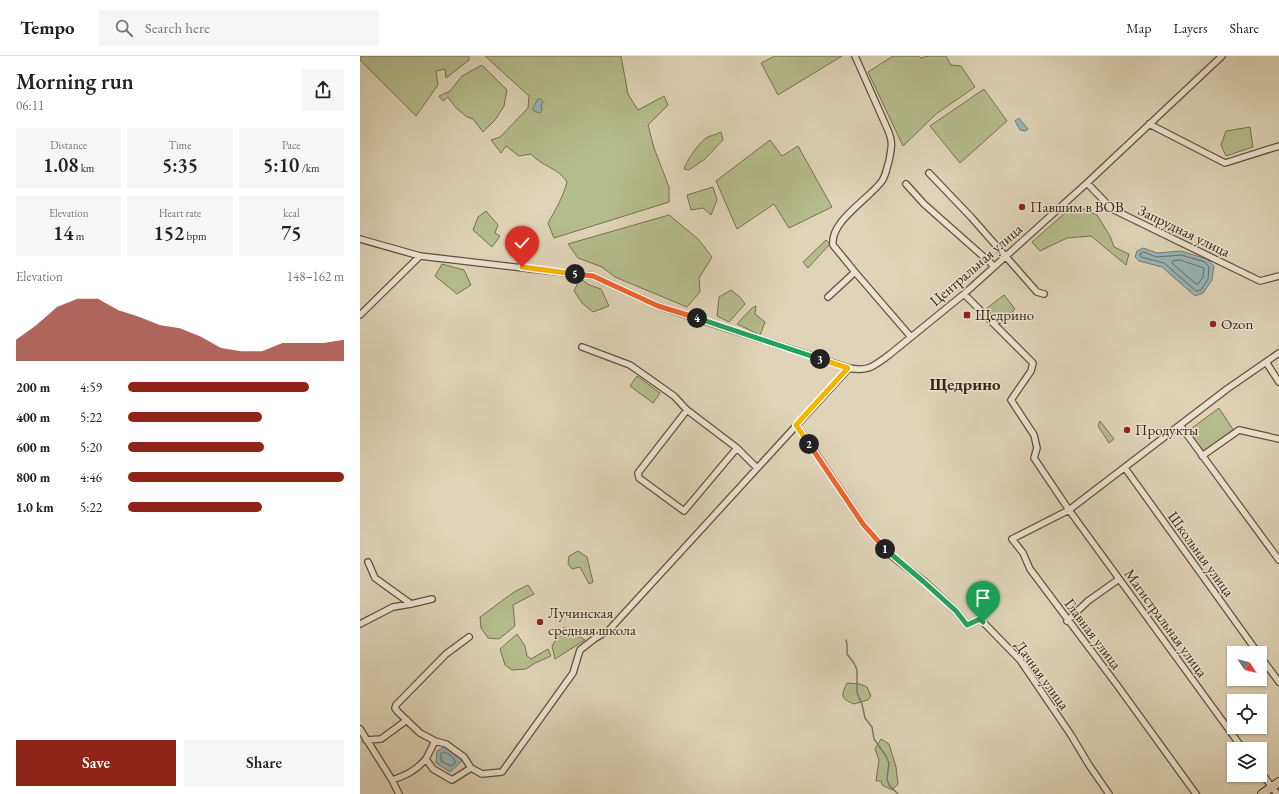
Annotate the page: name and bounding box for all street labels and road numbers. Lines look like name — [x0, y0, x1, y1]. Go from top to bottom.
street label: Запрудная улица — [1135, 200, 1233, 261]
street label: Центральная улица — [925, 219, 1026, 310]
street label: Школьная улица — [1164, 507, 1239, 600]
street label: Магистральная улица — [1121, 565, 1212, 681]
street label: Главная улица — [1061, 595, 1126, 673]
street label: Дачная улица — [1011, 636, 1074, 713]

